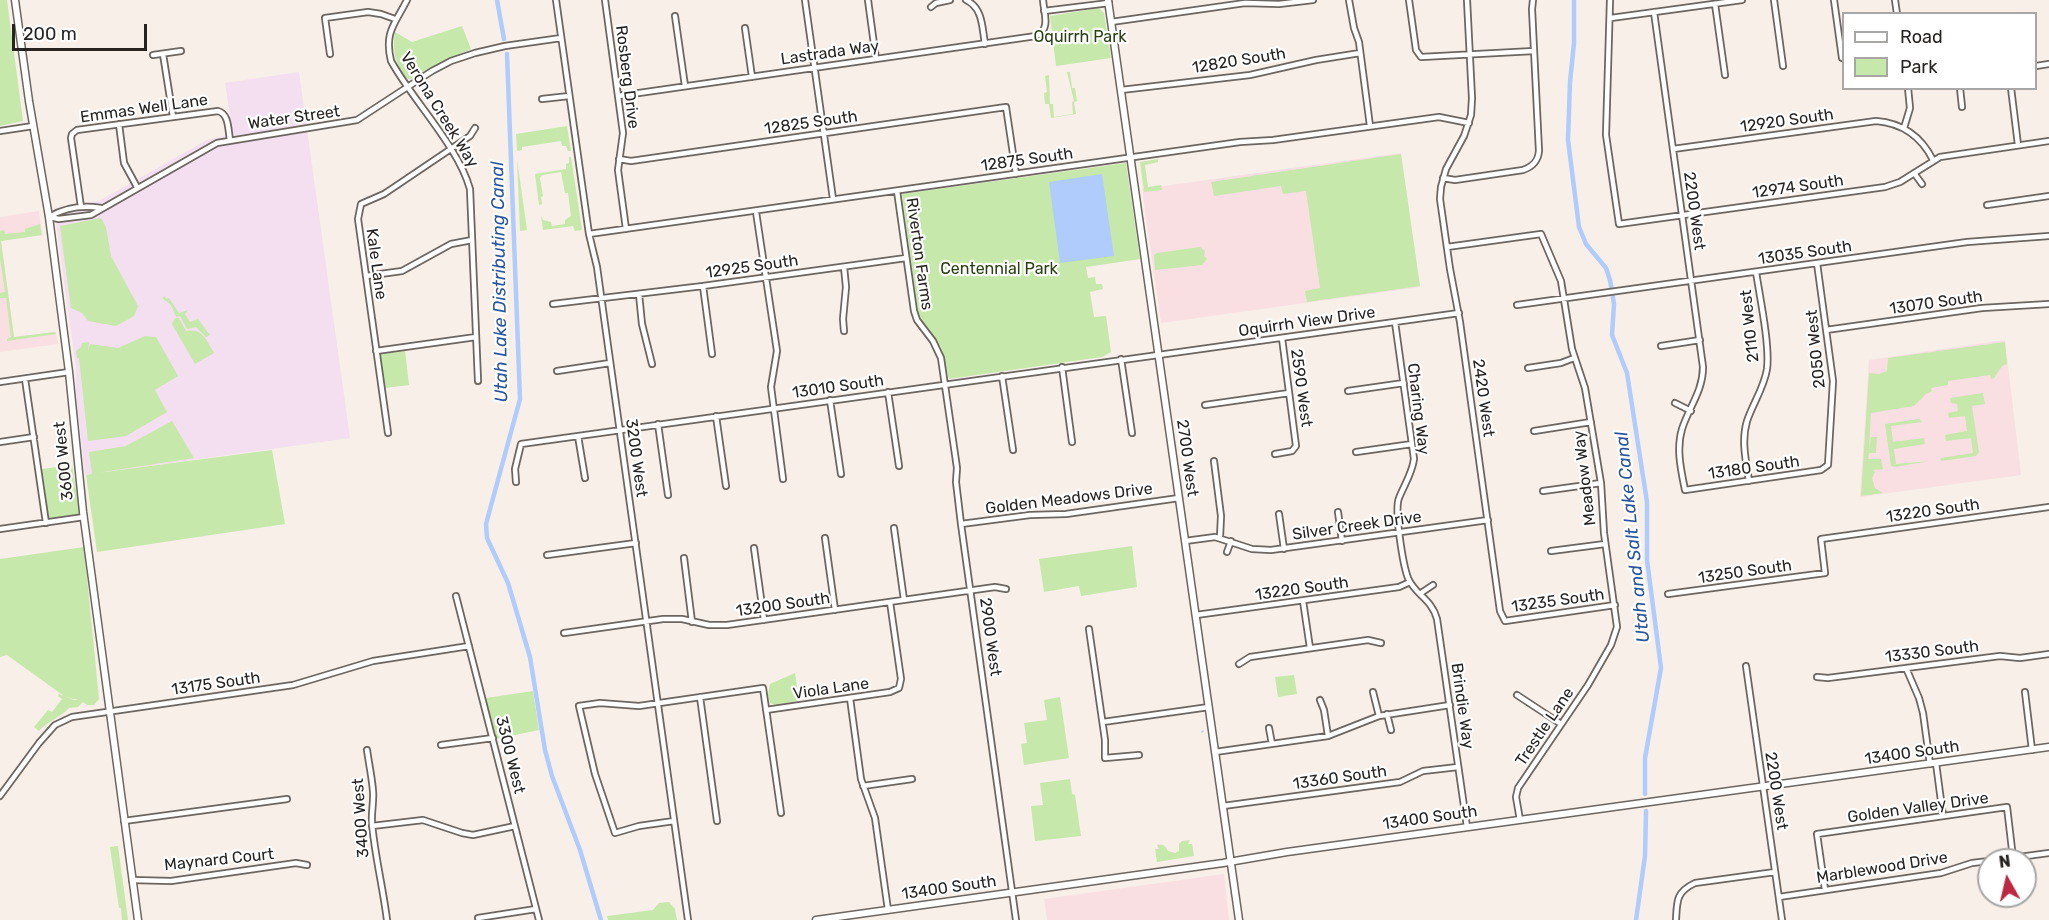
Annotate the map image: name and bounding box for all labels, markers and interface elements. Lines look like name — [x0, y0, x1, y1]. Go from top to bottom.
scale bar — [15, 12, 150, 50]
legend — [1842, 12, 2037, 90]
text: 200 m — [23, 23, 77, 45]
street label: Rosberg Drive — [611, 24, 643, 130]
text: Road — [1900, 26, 1943, 48]
park label: Oquirrh Park — [1034, 27, 1126, 47]
street label: Lastrada Way — [780, 37, 880, 69]
street label: 12820 South — [1191, 44, 1287, 78]
street label: Verona Creek Way — [396, 49, 482, 171]
text: Park — [1900, 56, 1937, 78]
street label: Emmas Well Lane — [79, 91, 209, 127]
street label: Water Street — [247, 102, 341, 134]
street label: 12920 South — [1739, 105, 1835, 137]
street label: 12825 South — [763, 107, 859, 139]
street label: 12875 South — [980, 144, 1074, 176]
water label: Utah Lake Distributing Canal — [487, 161, 513, 403]
street label: 2200 West — [1679, 171, 1709, 251]
street label: 12974 South — [1751, 171, 1845, 203]
street label: Riverton Farms — [902, 197, 936, 311]
street label: Kale Lane — [362, 227, 390, 301]
street label: 13035 South — [1757, 237, 1853, 269]
street label: 12925 South — [704, 251, 800, 283]
park label: Centennial Park — [940, 259, 1058, 279]
street label: 13070 South — [1888, 287, 1984, 319]
street label: 2110 West — [1737, 289, 1763, 363]
street label: Oquirrh View Drive — [1237, 303, 1377, 341]
street label: 2050 West — [1802, 309, 1830, 389]
street label: 2590 West — [1286, 348, 1316, 428]
street label: 2420 West — [1468, 358, 1498, 438]
street label: Charing Way — [1403, 362, 1433, 456]
street label: 13010 South — [791, 371, 885, 403]
street label: 3200 West — [621, 418, 651, 498]
street label: 2700 West — [1172, 418, 1202, 498]
street label: 3600 West — [50, 421, 78, 501]
street label: Meadow Way — [1570, 429, 1600, 527]
water label: Utah and Salt Lake Canal — [1611, 430, 1655, 644]
street label: 13180 South — [1707, 452, 1801, 484]
street label: Golden Meadows Drive — [984, 479, 1154, 519]
street label: 13220 South — [1885, 495, 1981, 527]
street label: Silver Creek Drive — [1291, 507, 1423, 545]
street label: 13250 South — [1697, 556, 1793, 588]
street label: 13220 South — [1254, 573, 1350, 605]
street label: 13235 South — [1510, 585, 1606, 617]
street label: 13200 South — [735, 589, 831, 621]
street label: 2900 West — [975, 597, 1005, 677]
street label: 13330 South — [1884, 637, 1980, 667]
street label: Brindie Way — [1446, 662, 1478, 750]
street label: 13175 South — [170, 668, 262, 700]
street label: Viola Lane — [792, 674, 870, 704]
street label: Trestle Lane — [1512, 684, 1578, 770]
street label: 3300 West — [491, 714, 529, 796]
street label: 13400 South — [1863, 737, 1961, 769]
street label: 2200 West — [1760, 751, 1792, 831]
street label: 13360 South — [1292, 762, 1388, 794]
street label: 3400 West — [349, 778, 373, 858]
street label: Golden Valley Drive — [1846, 789, 1990, 827]
street label: 13400 South — [1381, 802, 1479, 834]
street label: Maynard Court — [163, 845, 275, 875]
street label: Marblewood Drive — [1815, 848, 1949, 888]
north arrow — [1977, 848, 2037, 908]
text: N — [1998, 851, 2012, 872]
street label: 13400 South — [900, 872, 998, 904]

